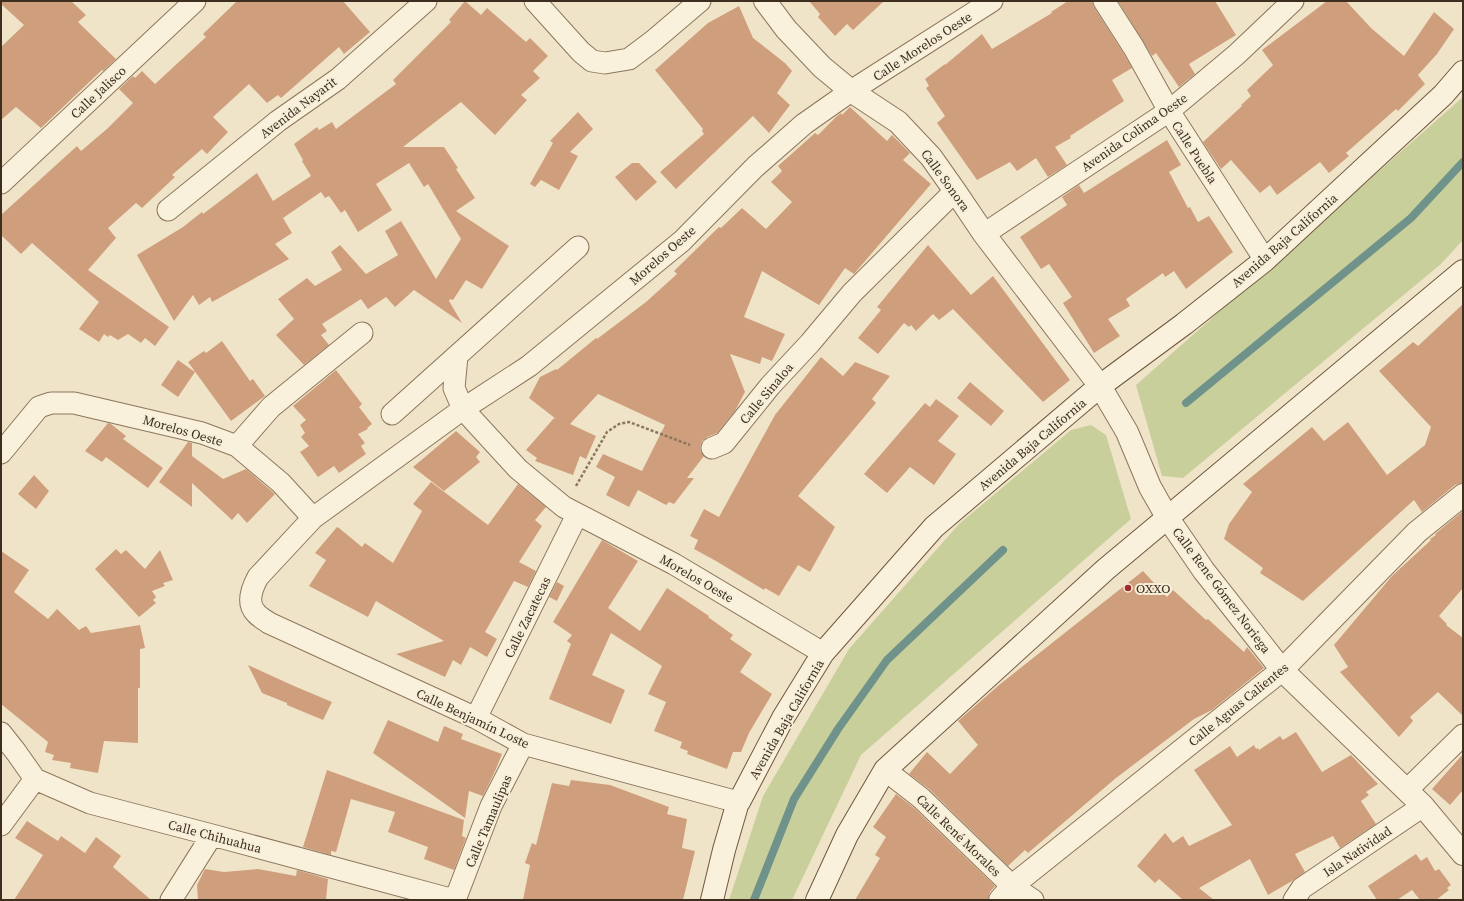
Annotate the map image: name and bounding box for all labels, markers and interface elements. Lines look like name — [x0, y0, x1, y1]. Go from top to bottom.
street label: Calle Morelos Oeste — [870, 8, 975, 85]
street label: Calle Jalisco — [67, 62, 130, 123]
street label: Avenida Nayarit — [256, 72, 341, 142]
street label: Avenida Colima Oeste — [1078, 89, 1191, 176]
street label: Calle Puebla — [1168, 118, 1221, 187]
street label: Calle Sonora — [917, 146, 974, 215]
street label: Avenida Baja California — [1228, 189, 1341, 291]
street label: Morelos Oeste — [626, 222, 699, 289]
street label: Calle Sinaloa — [736, 359, 797, 427]
street label: Avenida Baja California — [975, 394, 1090, 494]
street label: Morelos Oeste — [141, 411, 225, 450]
street label: Calle Rene Gómez Noriega — [1169, 524, 1275, 657]
street label: Morelos Oeste — [657, 550, 737, 607]
street label: Calle Zacatecas — [500, 573, 555, 661]
place label: OXXO — [1136, 580, 1170, 597]
marker: OXXO — [1123, 583, 1133, 593]
street label: Avenida Baja California — [745, 656, 828, 782]
street label: Calle Aguas Calientes — [1185, 659, 1292, 750]
street label: Calle Benjamín Loste — [413, 685, 532, 752]
street label: Calle Tamaulipas — [461, 772, 516, 870]
street label: Calle René Morales — [913, 791, 1005, 880]
street label: Calle Chihuahua — [166, 816, 264, 857]
street label: Isla Natividad — [1320, 822, 1395, 881]

